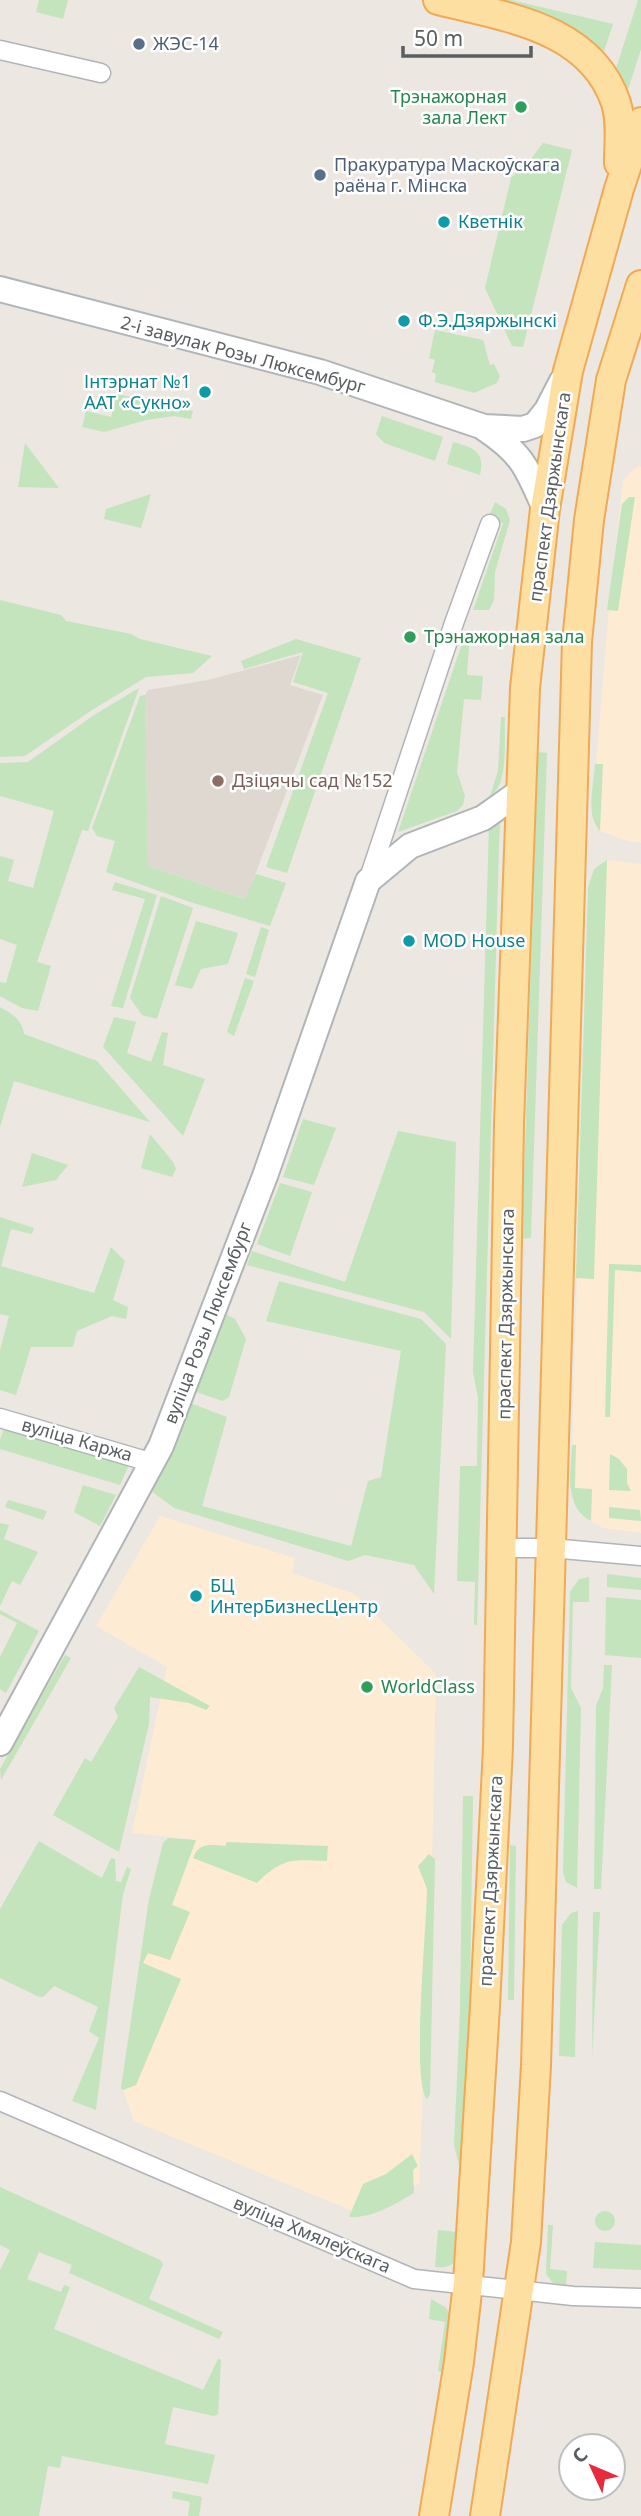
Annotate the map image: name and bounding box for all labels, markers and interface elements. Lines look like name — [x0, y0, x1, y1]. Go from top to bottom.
scale bar — [403, 14, 531, 58]
text: 50 m — [414, 24, 463, 52]
place label: ЖЭС-14 — [153, 31, 219, 55]
marker: ЖЭС-14 — [131, 36, 147, 52]
place label: Трэнажорная зала Лект — [391, 84, 508, 129]
marker: Трэнажорная зала Лект — [513, 99, 529, 115]
place label: Пракуратура Маскоўскага раёна г. Мінска — [334, 152, 560, 197]
marker: Пракуратура Маскоўскага раёна г. Мінска — [312, 167, 328, 183]
place label: Кветнік — [458, 209, 523, 233]
marker: Кветнік — [436, 214, 452, 230]
place label: Ф.Э.Дзяржынскі — [418, 308, 557, 332]
street label: 2-і завулак Розы Люксембург — [118, 310, 368, 398]
marker: Ф.Э.Дзяржынскі — [396, 313, 412, 329]
place label: Інтэрнат №1 ААТ «Сукно» — [84, 369, 191, 414]
marker: Інтэрнат №1 ААТ «Сукно» — [197, 384, 213, 400]
street label: праспект Дзяржынскага — [522, 391, 576, 603]
place label: Трэнажорная зала — [424, 624, 584, 648]
marker: Трэнажорная зала — [402, 629, 418, 645]
place label: Дзіцячы сад №152 — [232, 768, 393, 792]
marker: Дзіцячы сад №152 — [210, 773, 226, 789]
place label: MOD House — [423, 928, 525, 952]
marker: MOD House — [401, 933, 417, 949]
street label: праспект Дзяржынскага — [491, 1208, 519, 1420]
street label: вуліца Розы Люксембург — [157, 1218, 257, 1427]
street label: вуліца Каржа — [19, 1412, 135, 1466]
place label: БЦ ИнтерБизнесЦентр — [210, 1573, 378, 1618]
marker: БЦ ИнтерБизнесЦентр — [188, 1588, 204, 1604]
place label: WorldClass — [381, 1674, 475, 1698]
marker: WorldClass — [359, 1679, 375, 1695]
street label: праспект Дзяржынскага — [472, 1775, 508, 1987]
street label: вуліца Хмялеўскага — [230, 2190, 395, 2278]
north arrow — [557, 2432, 627, 2502]
text: С — [566, 2442, 593, 2469]

